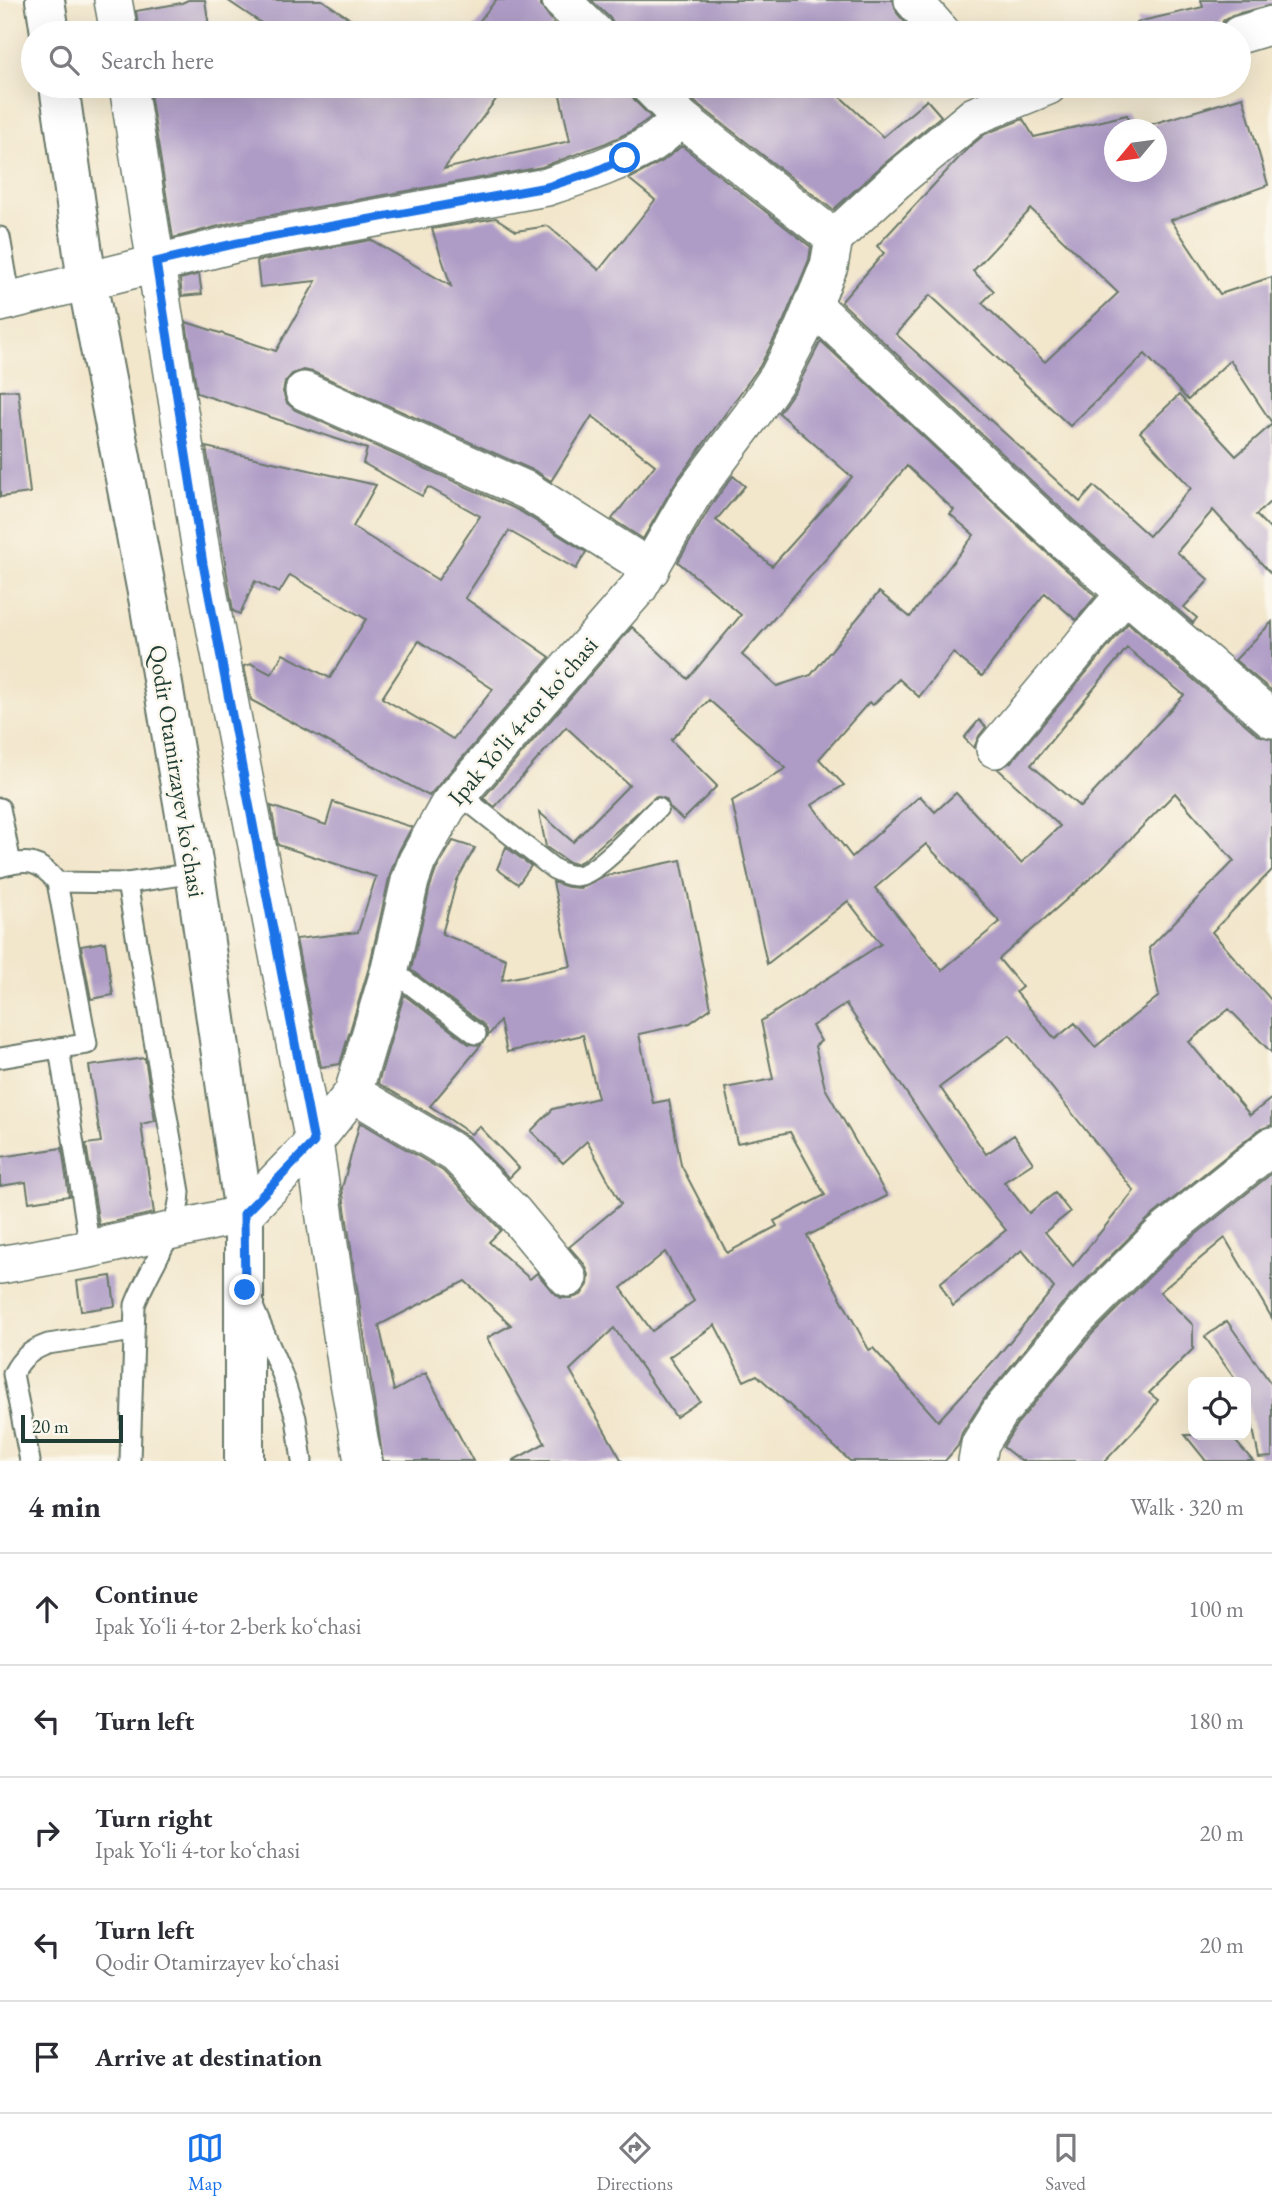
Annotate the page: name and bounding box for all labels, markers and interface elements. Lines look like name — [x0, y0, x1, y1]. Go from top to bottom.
search box — [21, 21, 1251, 98]
icon: search — [45, 41, 83, 79]
text: Search here — [101, 43, 214, 77]
north arrow — [1104, 119, 1167, 182]
route start — [609, 142, 640, 173]
street label: Ipak Yoʻli 4-tor koʻchasi — [441, 630, 605, 812]
street label: Qodir Otamirzayev koʻchasi — [142, 642, 213, 900]
route end — [229, 1274, 260, 1305]
map controls — [1188, 1377, 1251, 1440]
button: locate — [1188, 1377, 1251, 1440]
scale bar — [21, 1412, 122, 1444]
text: 20 m — [32, 1414, 69, 1439]
text: 4 min — [28, 1487, 101, 1526]
text: Walk · 320 m — [1130, 1492, 1244, 1522]
text: Continue — [95, 1577, 198, 1611]
icon: ahead — [28, 1590, 66, 1628]
text: 100 m — [1188, 1594, 1244, 1624]
text: Ipak Yoʻli 4-tor 2-berk koʻchasi — [95, 1611, 361, 1641]
icon: left — [28, 1702, 66, 1740]
text: Turn left — [95, 1704, 194, 1738]
text: 180 m — [1188, 1706, 1244, 1736]
text: Turn right — [95, 1801, 213, 1835]
icon: right — [28, 1814, 66, 1852]
text: 20 m — [1199, 1818, 1244, 1848]
text: Ipak Yoʻli 4-tor koʻchasi — [95, 1835, 300, 1865]
text: Turn left — [95, 1913, 194, 1947]
icon: left — [28, 1926, 66, 1964]
text: 20 m — [1199, 1930, 1244, 1960]
text: Qodir Otamirzayev koʻchasi — [95, 1947, 340, 1977]
icon: arrive — [28, 2038, 66, 2076]
text: Arrive at destination — [95, 2040, 322, 2074]
tab: Map — [186, 2129, 224, 2196]
tab: Directions — [596, 2129, 673, 2196]
tab: Saved — [1045, 2129, 1086, 2196]

